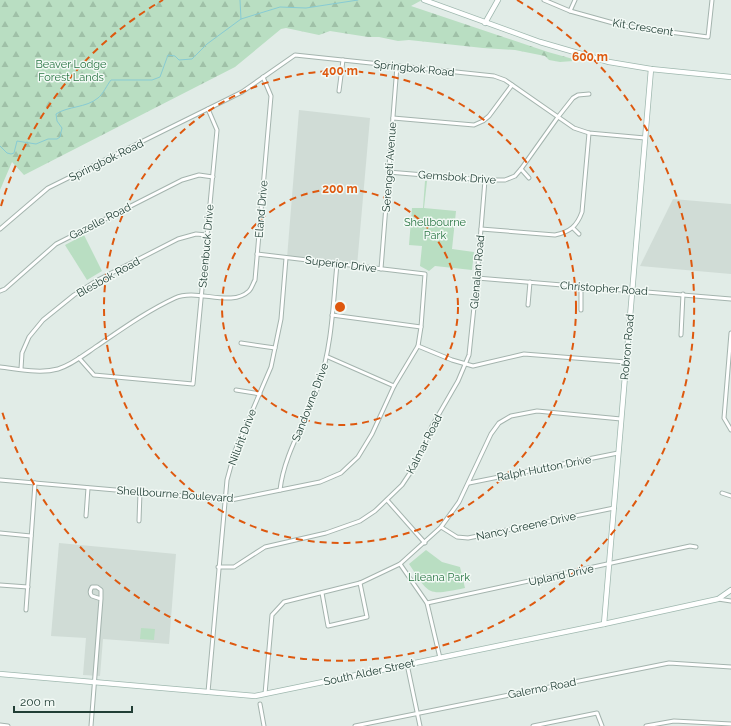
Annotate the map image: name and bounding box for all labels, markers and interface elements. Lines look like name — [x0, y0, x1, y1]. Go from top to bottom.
street label: Kit Crescent — [612, 16, 675, 39]
text: 600 m — [572, 50, 608, 64]
park label: Beaver Lodge Forest Lands — [35, 58, 107, 84]
street label: Springbok Road — [373, 58, 455, 79]
text: 400 m — [322, 64, 358, 78]
street label: Serengeti Avenue — [380, 121, 399, 212]
street label: Springbok Road — [67, 137, 146, 184]
street label: Gemsbok Drive — [418, 168, 497, 187]
street label: Eland Drive — [252, 179, 271, 238]
text: 200 m — [322, 182, 358, 196]
street label: Gazelle Road — [67, 200, 133, 243]
street label: Steenbuck Drive — [196, 203, 217, 288]
park label: Shellbourne Park — [404, 216, 467, 242]
street label: Glenalan Road — [468, 234, 487, 310]
street label: Superior Drive — [304, 254, 378, 275]
street label: Blesbok Road — [74, 255, 142, 300]
street label: Christopher Road — [560, 279, 649, 298]
centre of rings — [333, 300, 347, 314]
street label: Robron Road — [618, 313, 637, 381]
street label: Sandowne Drive — [290, 361, 332, 443]
street label: Niluht Drive — [226, 407, 259, 467]
street label: Kalmar Road — [404, 412, 445, 476]
street label: Ralph Hutton Drive — [496, 453, 593, 484]
street label: Shellbourne Boulevard — [116, 484, 234, 505]
street label: Nancy Greene Drive — [475, 509, 578, 543]
street label: Upland Drive — [527, 562, 595, 589]
park label: Lileana Park — [408, 571, 470, 584]
street label: South Alder Street — [322, 656, 416, 689]
street label: Galerno Road — [507, 675, 578, 701]
scale bar — [14, 688, 132, 714]
text: 200 m — [20, 695, 55, 709]

